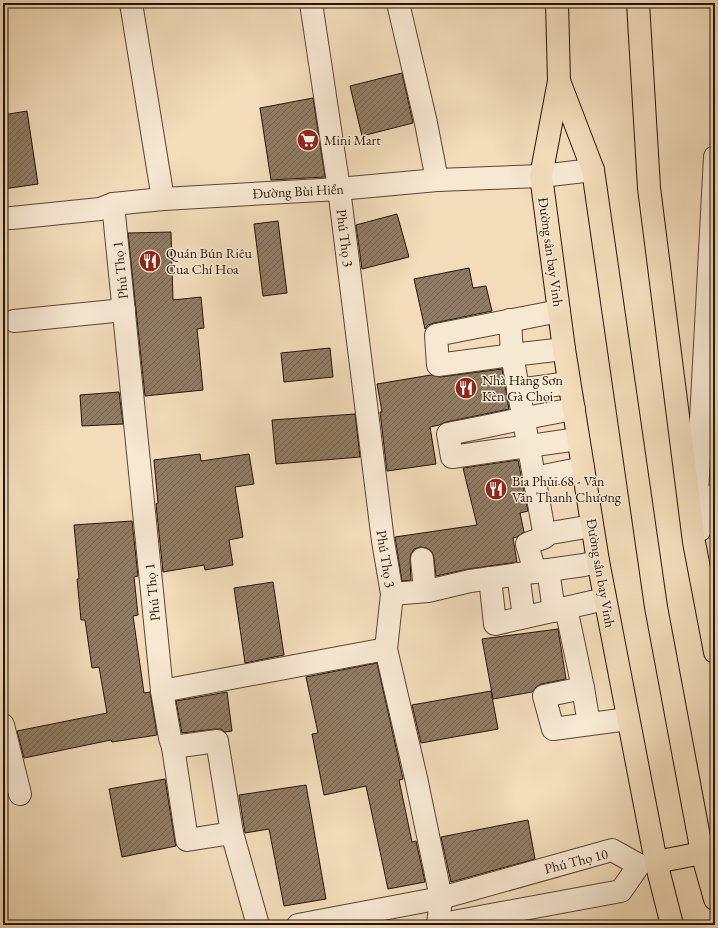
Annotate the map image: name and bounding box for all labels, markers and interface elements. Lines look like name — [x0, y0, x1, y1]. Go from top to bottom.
supermarket icon: Mini Mart — [295, 127, 321, 153]
place label: Mini Mart — [324, 131, 381, 149]
street label: Đường Bùi Hiển — [252, 180, 345, 202]
street label: Đường sân bay Vinh — [534, 196, 568, 308]
street label: Phú Thọ 3 — [333, 208, 358, 268]
street label: Phú Thọ 1 — [108, 240, 132, 300]
place label: Quán Bún Riêu Cua Chí Hoa — [166, 244, 252, 278]
restaurant icon: Quán Bún Riêu Cua Chí Hoa — [137, 248, 163, 274]
place label: Nhà Hàng Sơn Kèn Gà Chọi — [482, 371, 563, 405]
restaurant icon: Nhà Hàng Sơn Kèn Gà Chọi — [453, 375, 479, 401]
place label: Bia Phủi 68 - Văn Văn Thanh Chương — [512, 472, 622, 506]
restaurant icon: Bia Phủi 68 - Văn Văn Thanh Chương — [483, 476, 509, 502]
street label: Đường sân bay Vinh — [583, 517, 619, 629]
street label: Phú Thọ 3 — [373, 529, 399, 589]
street label: Phú Thọ 1 — [140, 562, 164, 622]
street label: Phú Thọ 10 — [542, 844, 610, 878]

